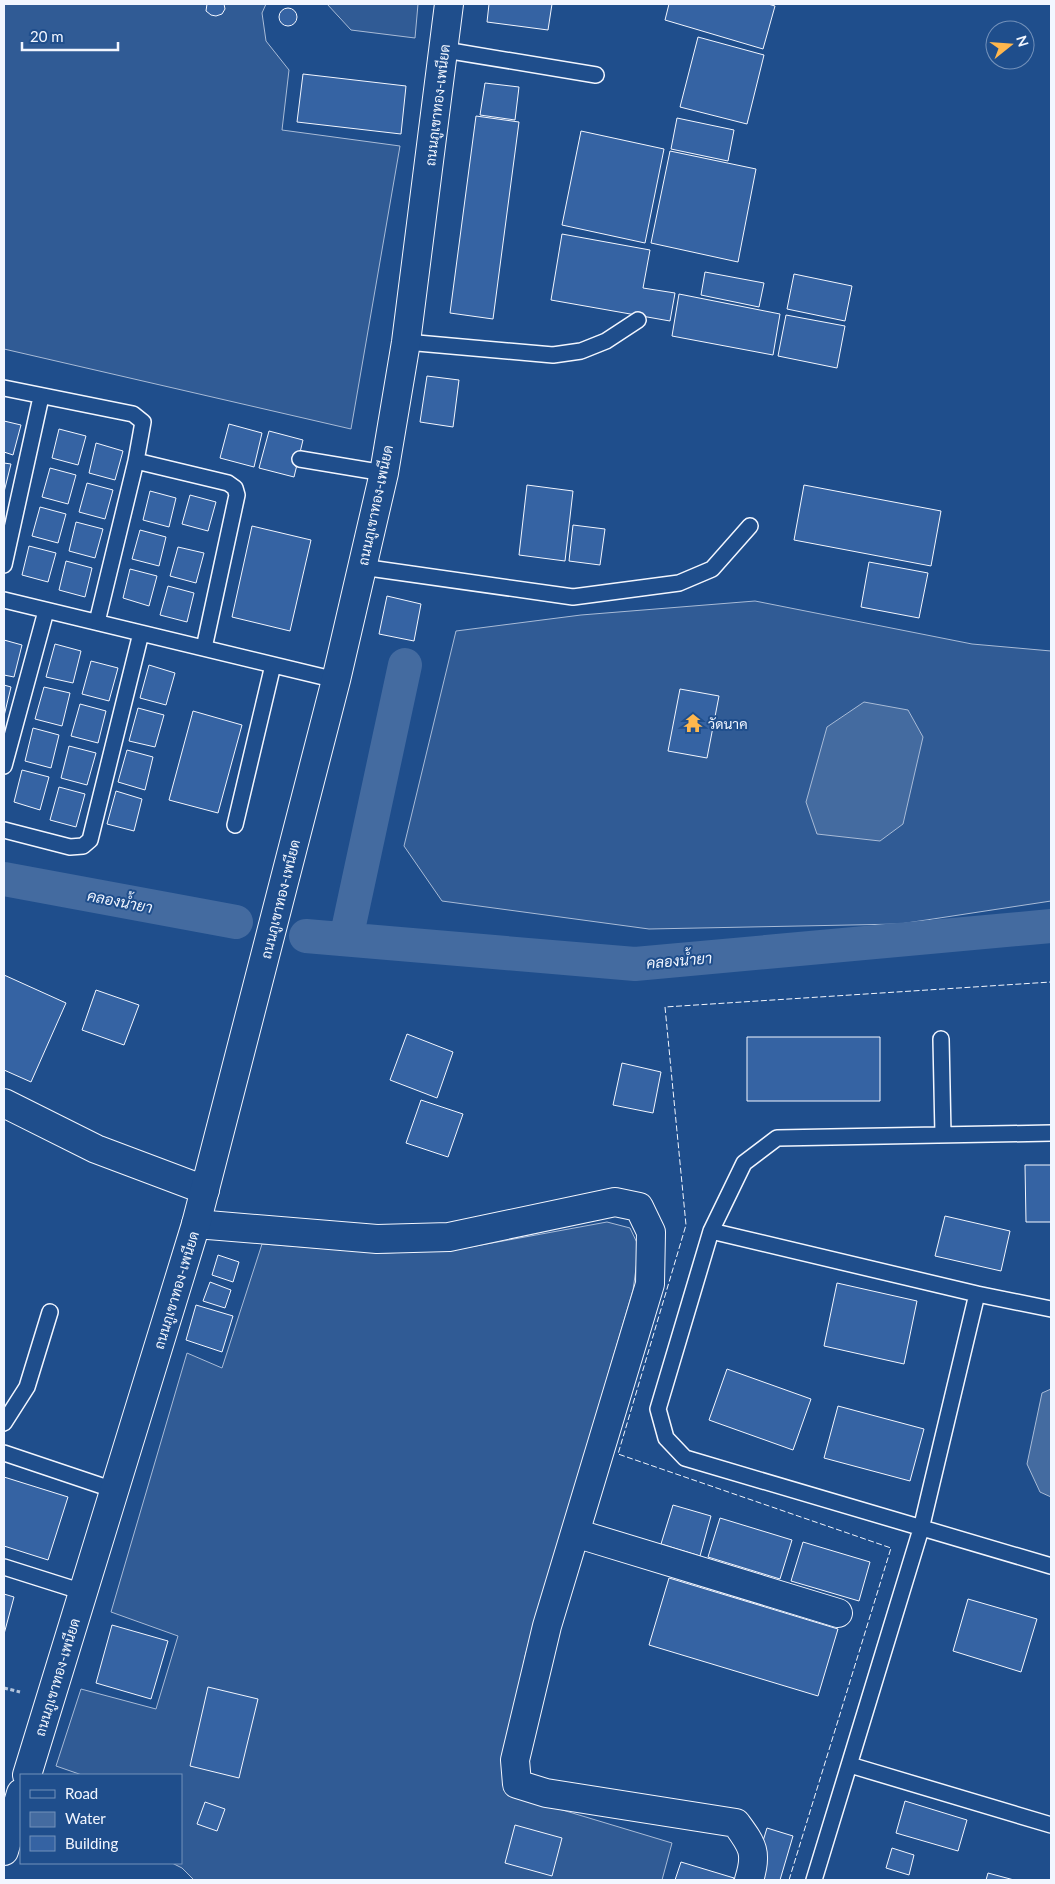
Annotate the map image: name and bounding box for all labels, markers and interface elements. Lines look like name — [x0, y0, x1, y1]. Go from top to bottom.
scale bar — [22, 20, 119, 52]
north arrow — [985, 20, 1035, 70]
text: 20 m — [30, 27, 64, 45]
text: N — [1013, 33, 1033, 49]
street label: ถนนภูเขาทอง-เพนียด — [421, 43, 455, 167]
street label: ถนนภูเขาทอง-เพนียด — [354, 443, 398, 567]
temple icon: วัดนาค — [682, 712, 704, 734]
place label: วัดนาค — [708, 715, 748, 732]
street label: ถนนภูเขาทอง-เพนียด — [257, 837, 305, 961]
water label: คลองน้ำยา — [86, 883, 155, 916]
water label: คลองน้ำยา — [645, 945, 713, 972]
street label: ถนนภูเขาทอง-เพนียด — [150, 1229, 204, 1352]
street label: ถนนภูเขาทอง-เพนียด — [31, 1616, 85, 1739]
legend — [20, 1774, 182, 1864]
text: Road — [65, 1784, 98, 1802]
text: Water — [65, 1809, 106, 1827]
text: Building — [65, 1834, 118, 1852]

